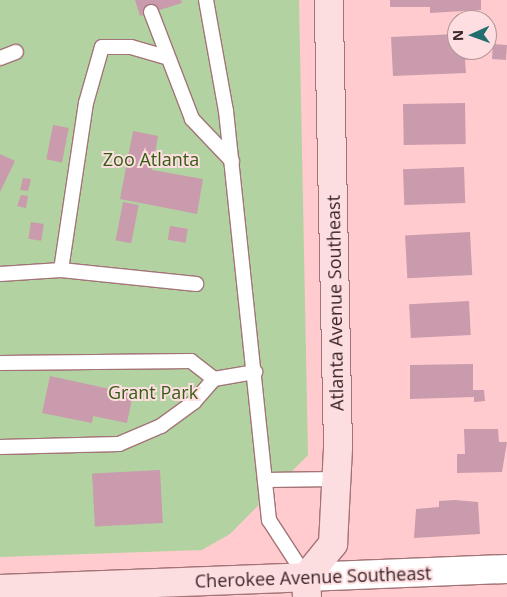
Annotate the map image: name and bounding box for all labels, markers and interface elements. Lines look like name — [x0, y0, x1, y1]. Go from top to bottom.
north arrow — [447, 10, 497, 60]
text: N — [448, 29, 467, 42]
park label: Zoo Atlanta — [103, 148, 199, 170]
street label: Atlanta Avenue Southeast — [322, 195, 348, 411]
park label: Grant Park — [108, 381, 198, 403]
street label: Cherokee Avenue Southeast — [194, 562, 432, 592]

